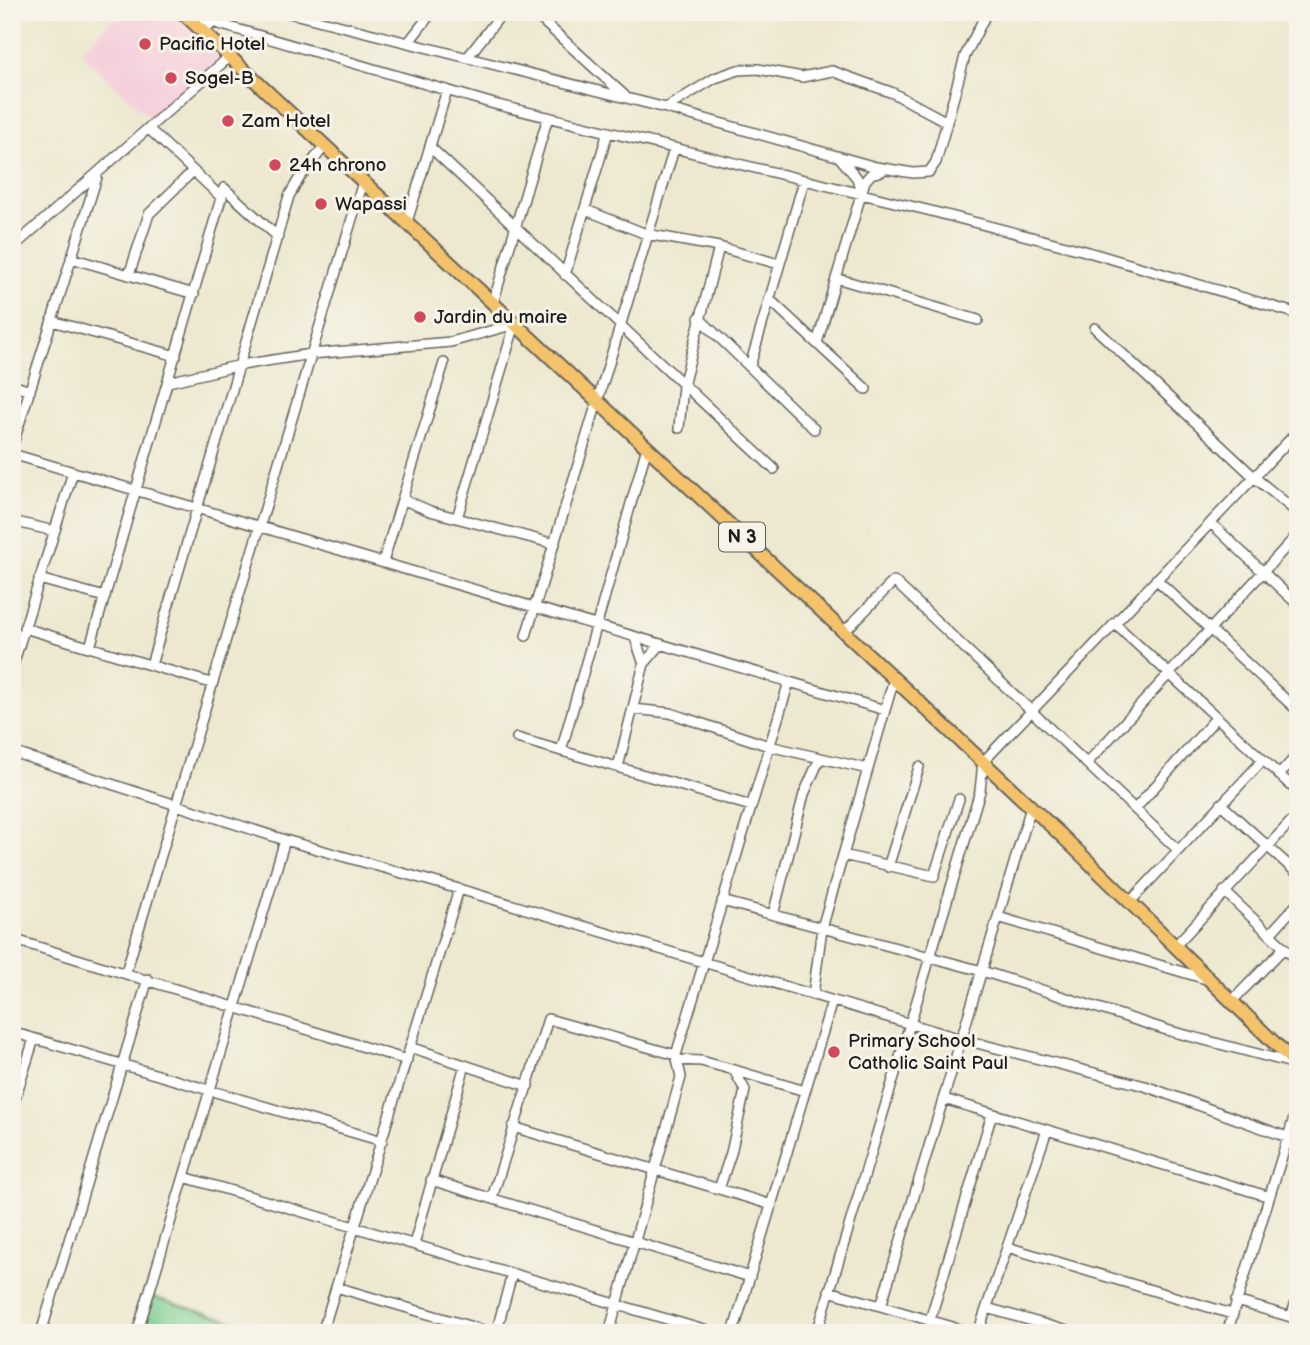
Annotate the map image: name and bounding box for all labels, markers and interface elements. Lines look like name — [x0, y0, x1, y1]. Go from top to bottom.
place label: Pacific Hotel — [159, 33, 265, 56]
marker: Pacific Hotel — [137, 36, 153, 52]
place label: Sogel-B — [185, 67, 254, 90]
marker: Sogel-B — [163, 70, 179, 86]
place label: Zam Hotel — [241, 110, 330, 133]
marker: Zam Hotel — [220, 113, 236, 129]
place label: 24h chrono — [289, 154, 387, 177]
marker: 24h chrono — [267, 157, 283, 173]
place label: Wapassi — [335, 193, 407, 216]
marker: Wapassi — [313, 196, 329, 212]
place label: Jardin du maire — [434, 306, 567, 329]
marker: Jardin du maire — [412, 309, 428, 325]
road number: N 3 — [719, 522, 765, 552]
place label: Primary School Catholic Saint Paul — [848, 1030, 1008, 1075]
marker: Primary School Catholic Saint Paul — [826, 1044, 842, 1060]

